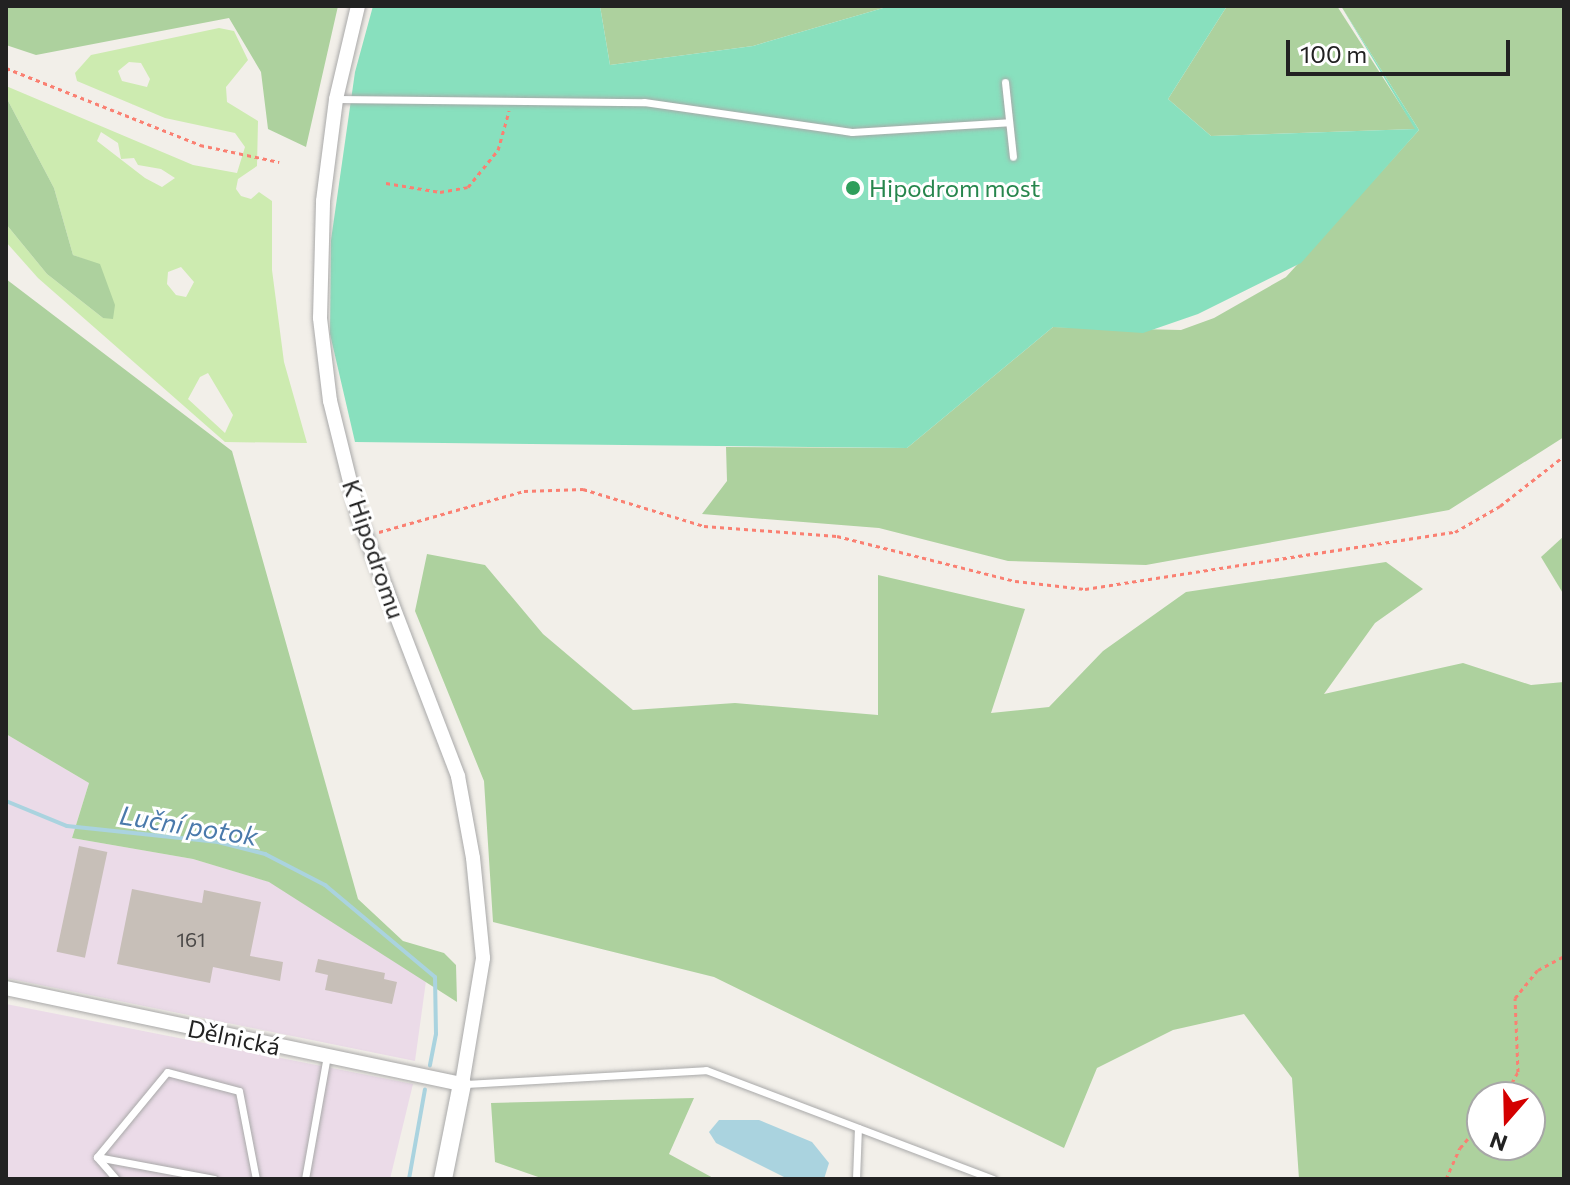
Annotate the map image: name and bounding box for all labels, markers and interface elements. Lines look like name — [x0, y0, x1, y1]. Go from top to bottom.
scale bar — [1290, 24, 1514, 74]
text: 100 m — [1300, 39, 1367, 68]
place label: Hipodrom most — [869, 174, 1040, 202]
marker: Hipodrom most — [844, 179, 862, 197]
street label: K Hipodromu — [337, 476, 411, 622]
water label: Luční potok — [118, 799, 260, 851]
house number: 161 — [176, 927, 206, 951]
street label: Dělnická — [185, 1013, 283, 1061]
north arrow — [1466, 1081, 1546, 1161]
text: N — [1486, 1127, 1511, 1158]

